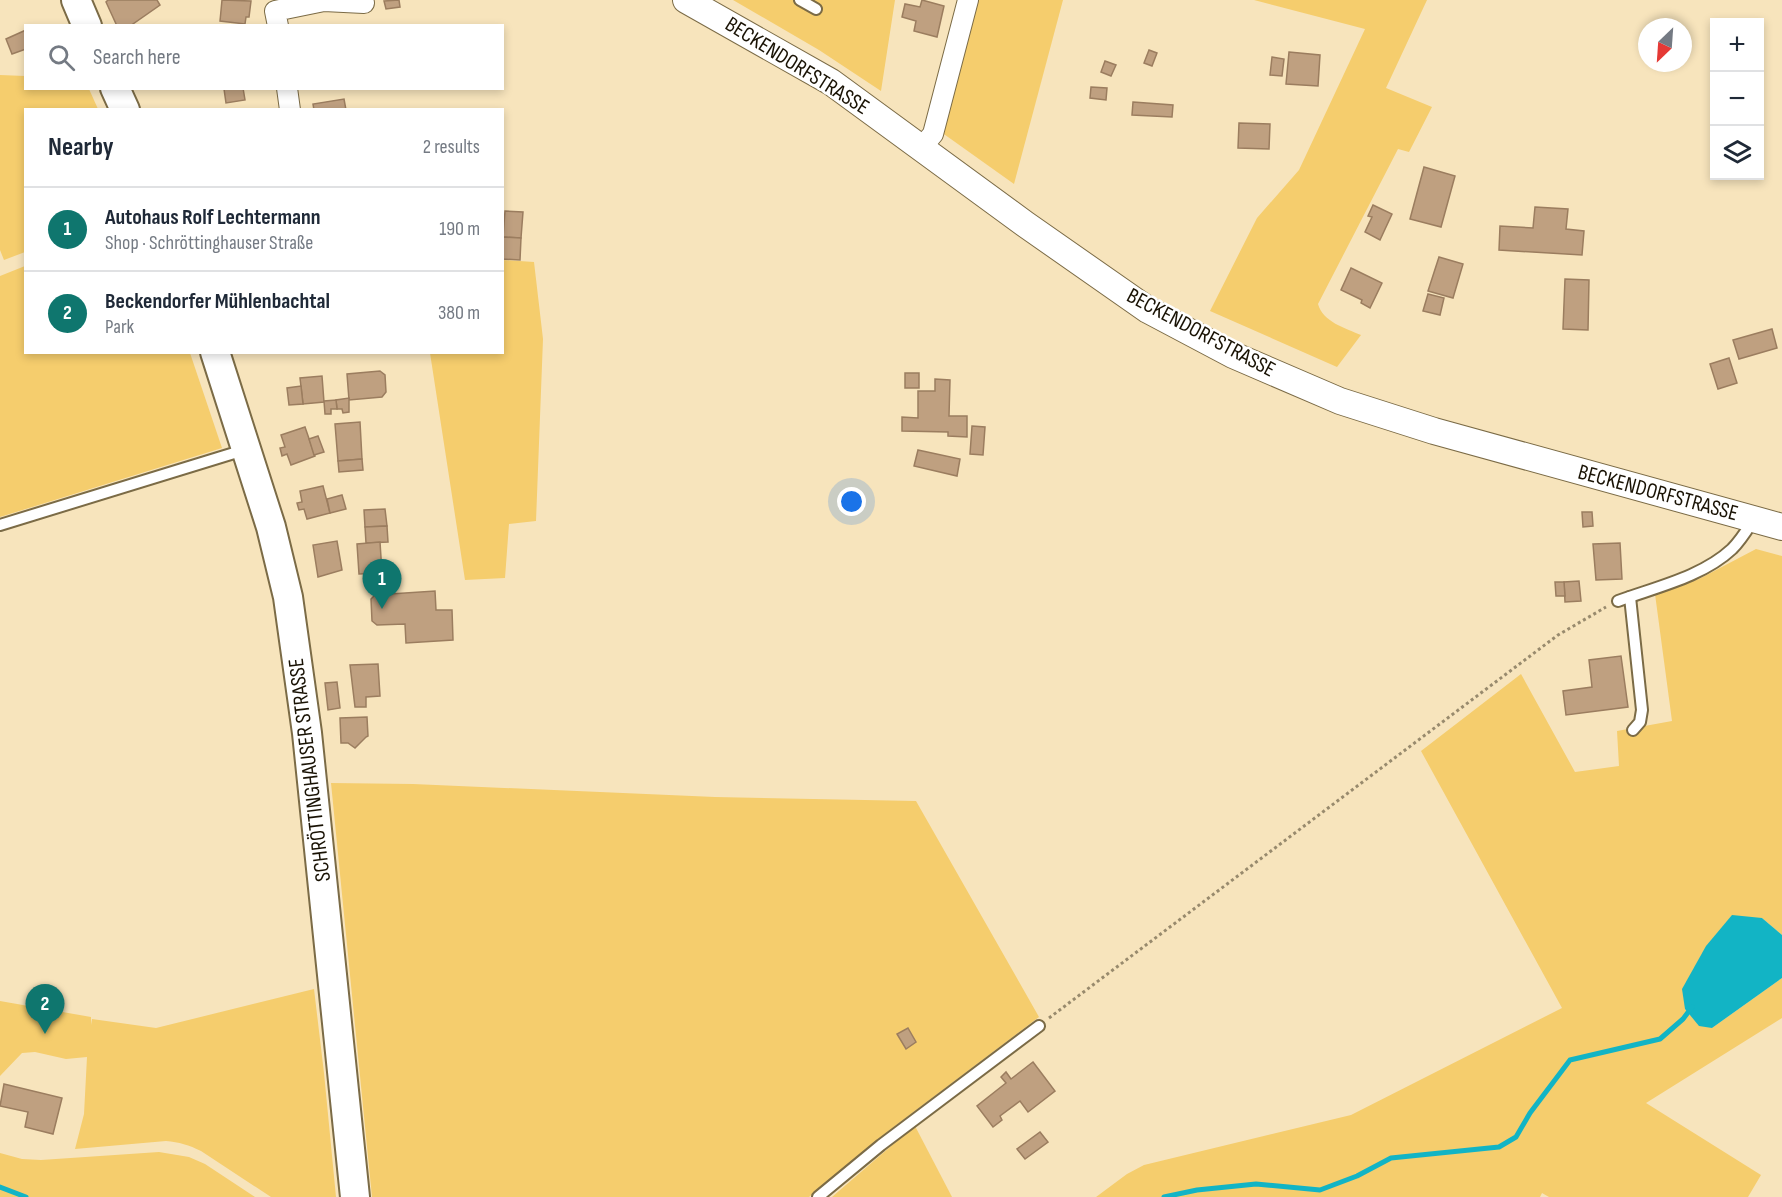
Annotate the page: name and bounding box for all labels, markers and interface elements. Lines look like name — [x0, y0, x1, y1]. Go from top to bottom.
street label: BECKENDORFSTRASSE — [720, 11, 874, 121]
north arrow — [1638, 18, 1692, 72]
map controls — [1710, 18, 1764, 180]
button: + — [1710, 18, 1764, 72]
search box — [24, 24, 504, 90]
icon: search — [45, 41, 78, 74]
text: Search here — [93, 44, 180, 71]
button: − — [1710, 72, 1764, 126]
button: layers — [1710, 126, 1764, 180]
text: Nearby — [48, 132, 114, 163]
text: 2 results — [423, 135, 480, 159]
text: Autohaus Rolf Lechtermann — [105, 204, 321, 231]
text: 1 — [64, 217, 71, 241]
text: 190 m — [439, 217, 480, 241]
text: Shop · Schröttinghauser Straße — [105, 231, 313, 255]
street label: BECKENDORFSTRASSE — [1122, 282, 1280, 384]
text: Beckendorfer Mühlenbachtal — [105, 288, 330, 315]
text: 2 — [63, 301, 72, 325]
text: 380 m — [438, 301, 480, 325]
text: Park — [105, 315, 134, 339]
street label: BECKENDORFSTRASSE — [1575, 459, 1741, 527]
your location — [837, 487, 866, 516]
pin: 1 — [362, 560, 401, 609]
street label: SCHRÖTTINGHAUSER STRASSE — [283, 657, 337, 883]
pin: 2 — [26, 984, 64, 1034]

